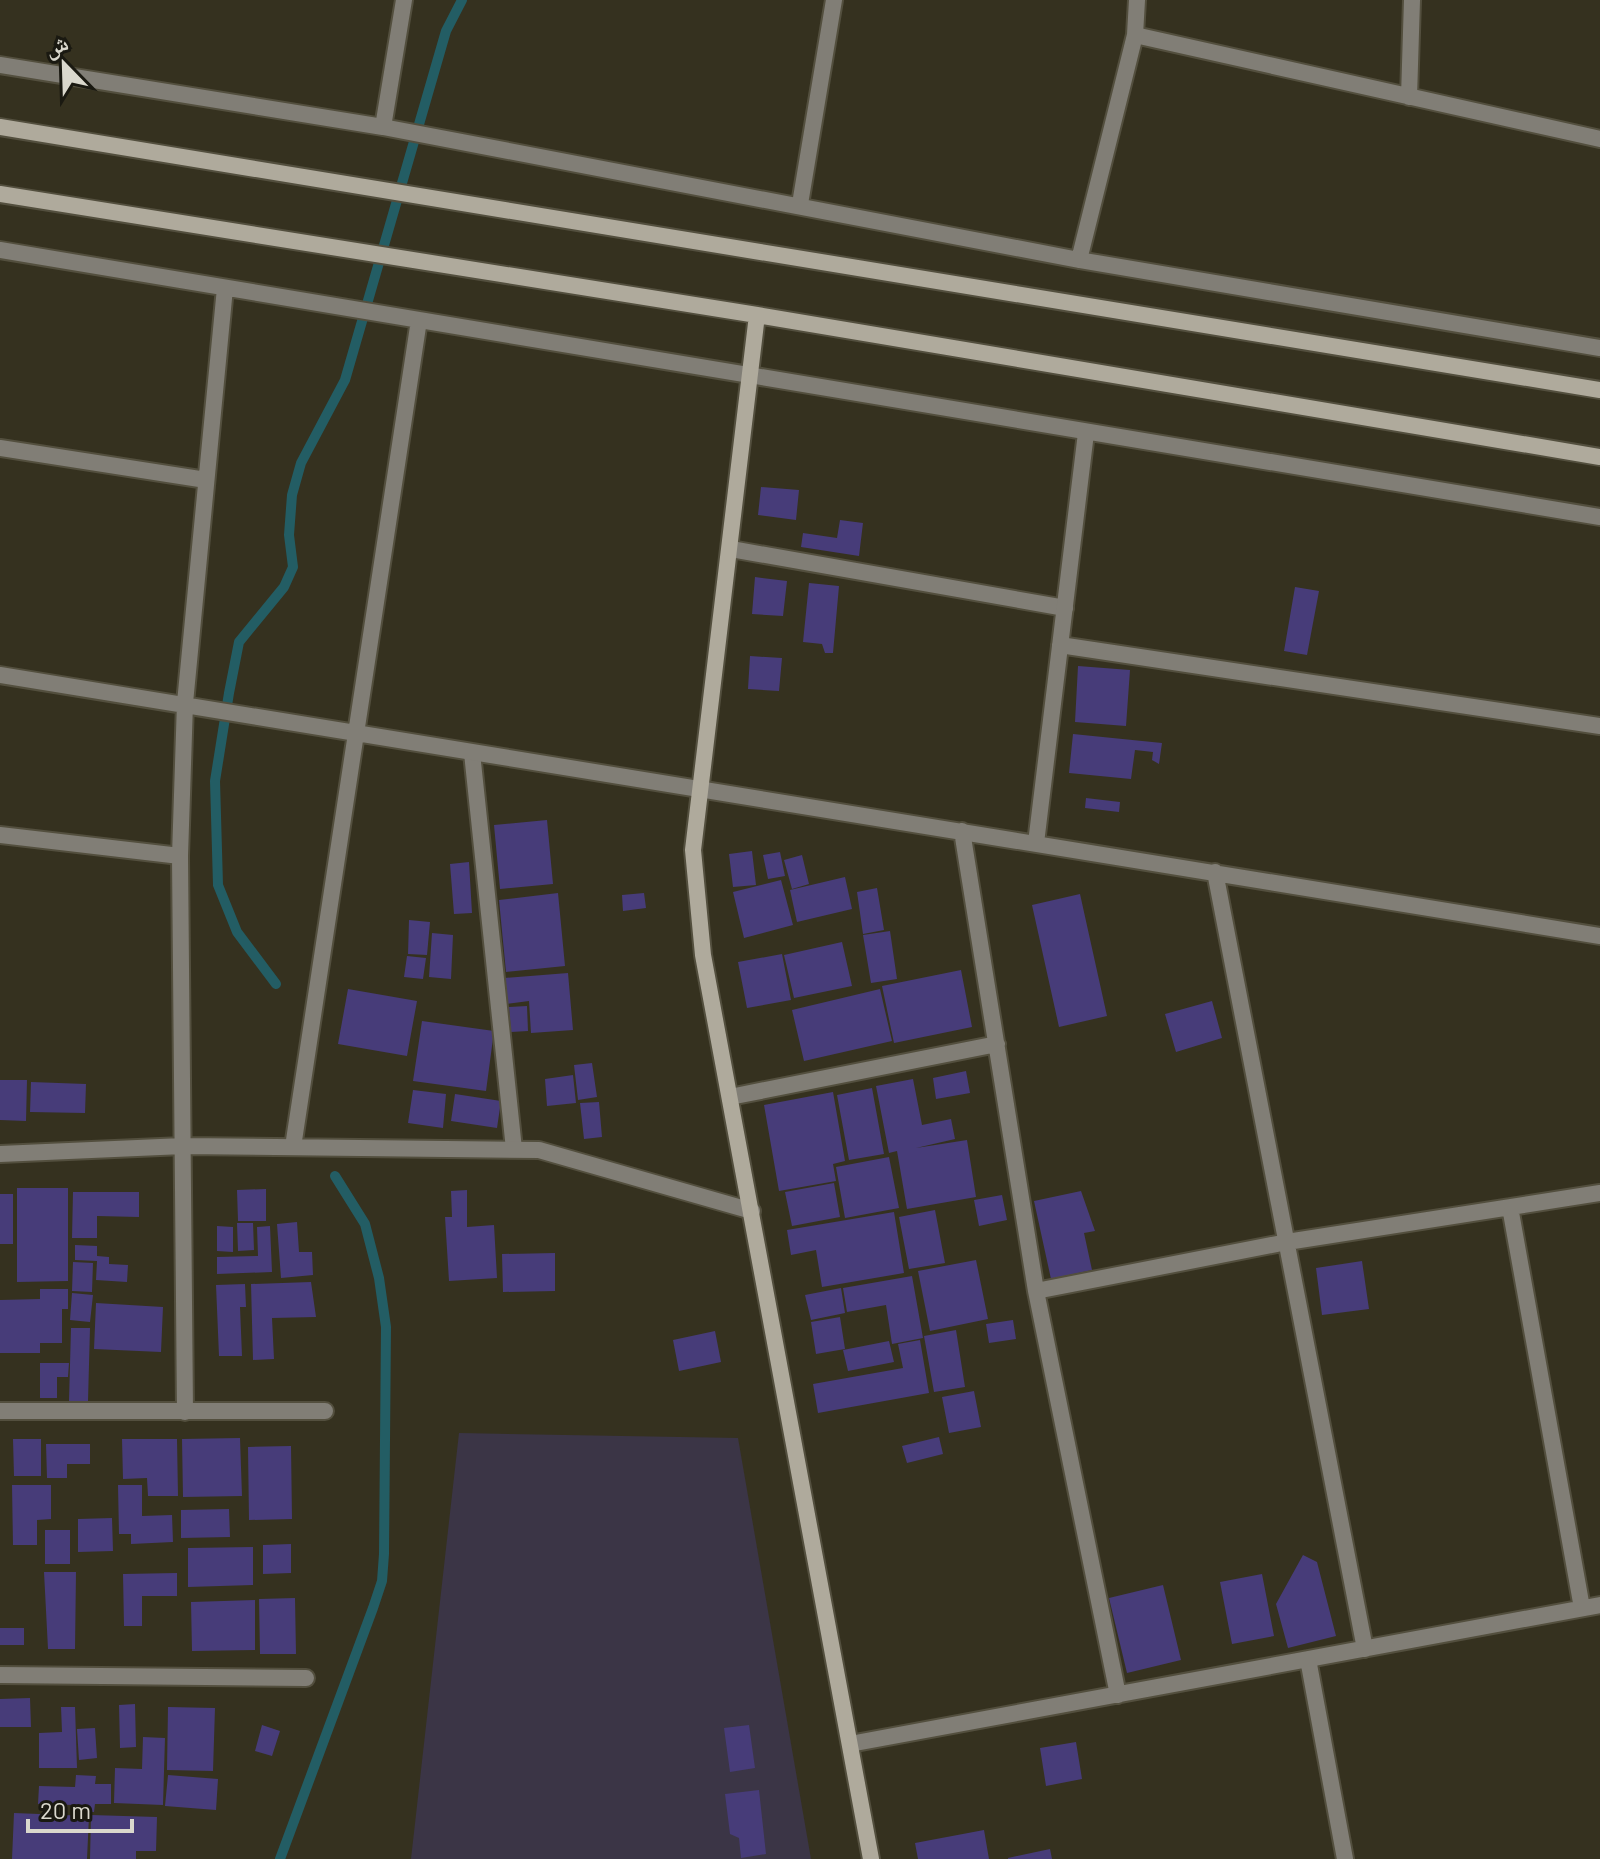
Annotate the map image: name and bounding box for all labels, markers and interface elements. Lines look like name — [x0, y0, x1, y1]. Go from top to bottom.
north arrow — [24, 24, 104, 104]
text: ش — [40, 28, 72, 63]
scale bar — [28, 1783, 132, 1833]
text: 20 m — [40, 1795, 91, 1824]

